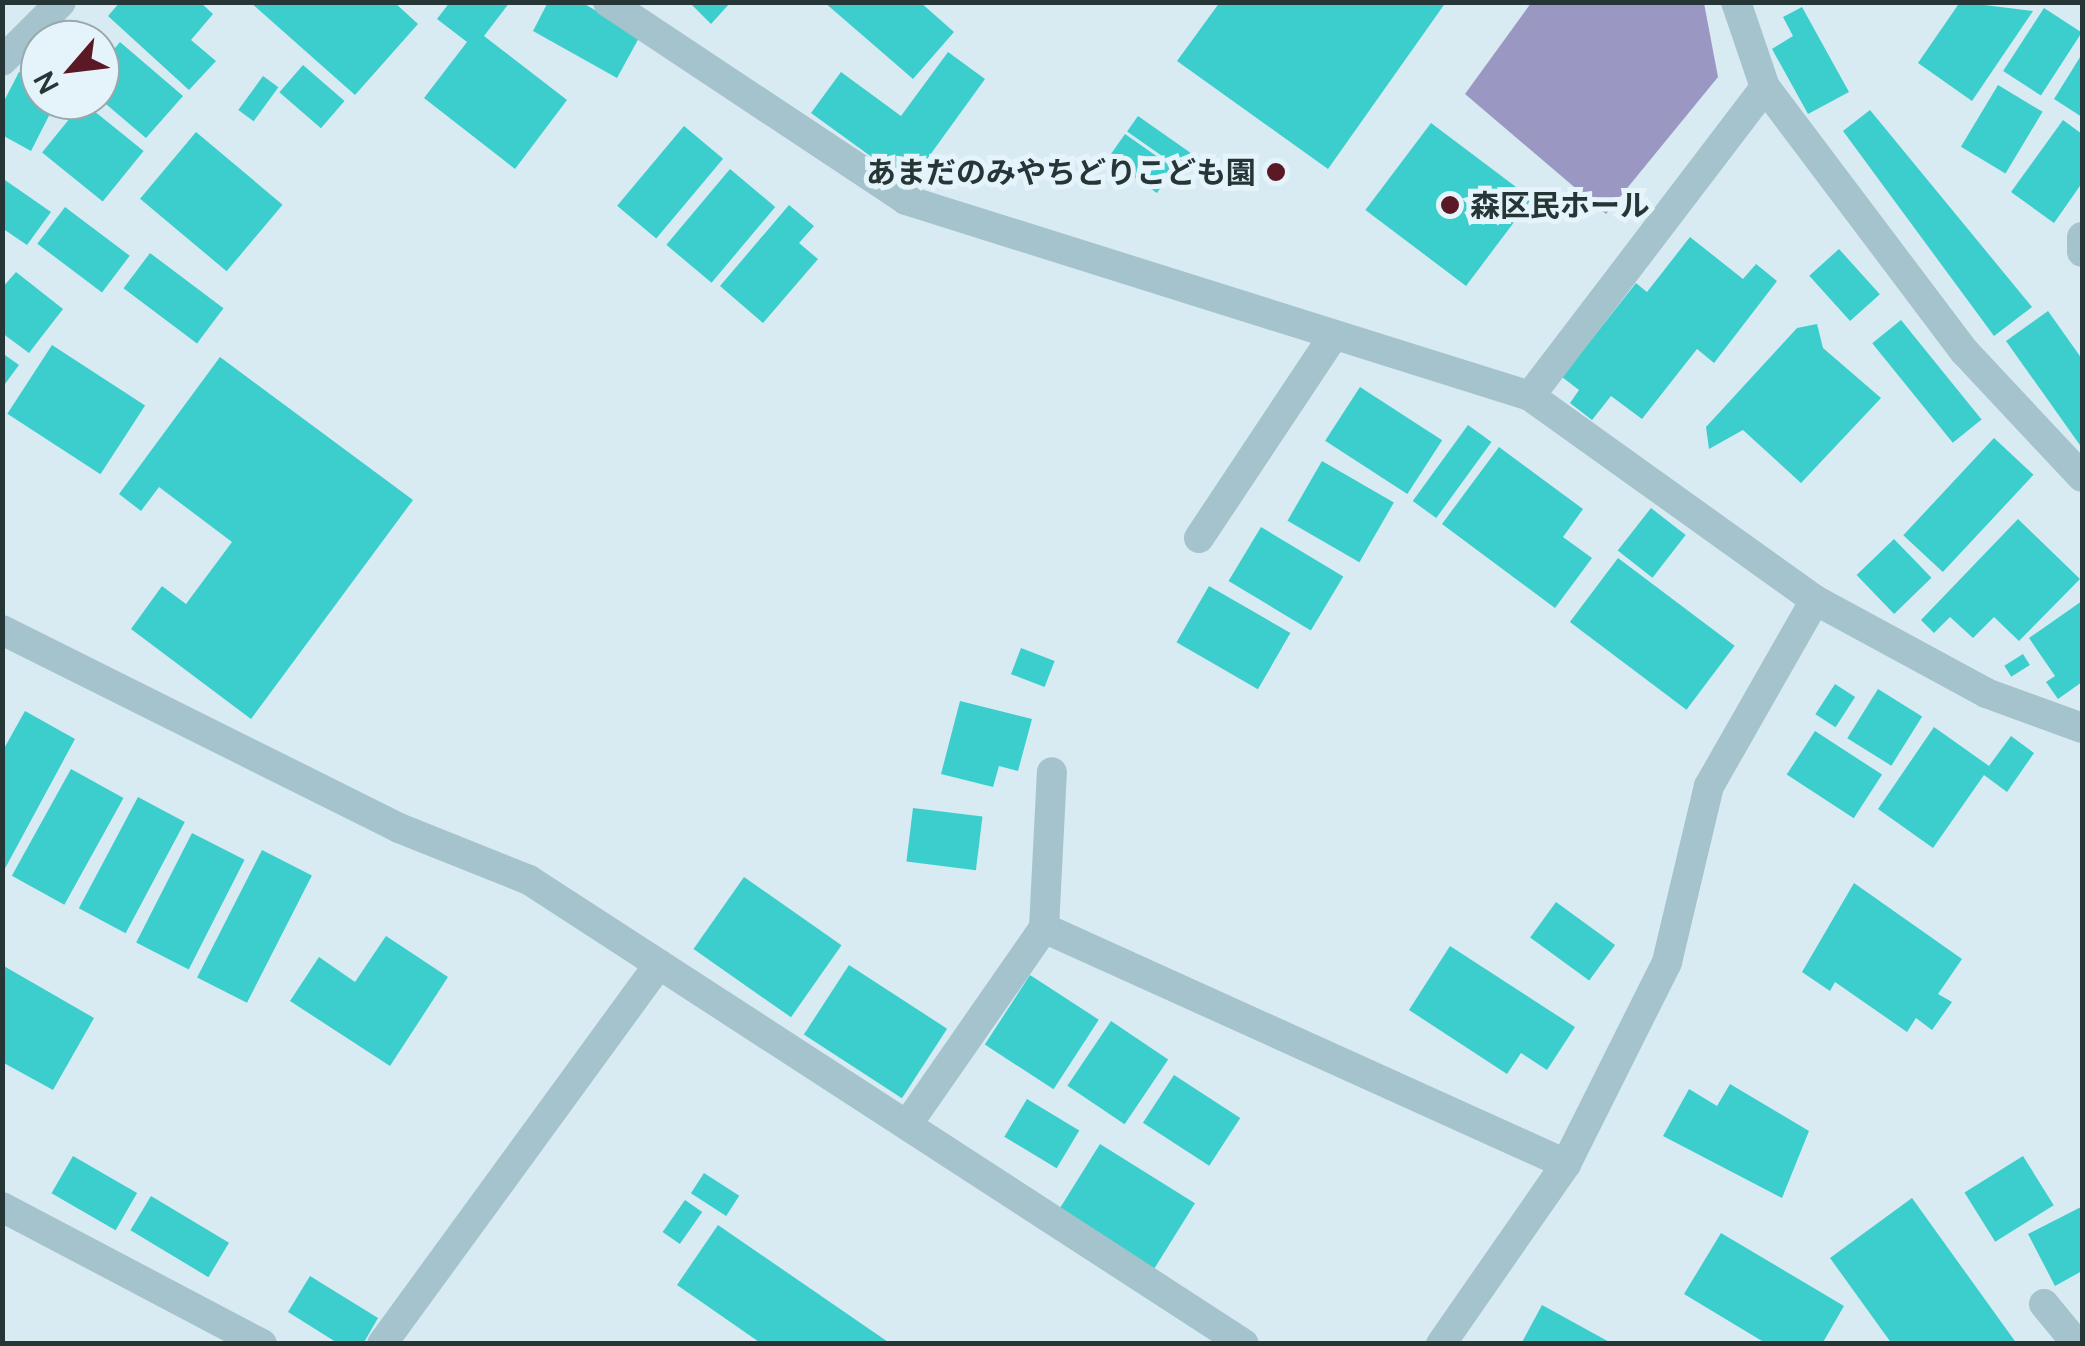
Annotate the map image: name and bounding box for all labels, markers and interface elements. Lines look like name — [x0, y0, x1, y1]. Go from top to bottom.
north arrow — [20, 20, 120, 120]
text: N — [24, 65, 67, 101]
place label: あまだのみやちどりこども園 — [866, 154, 1256, 190]
marker: あまだのみやちどりこども園 — [1265, 161, 1287, 183]
place label: 森区民ホール — [1470, 187, 1650, 223]
marker: 森区民ホール — [1439, 194, 1461, 216]

